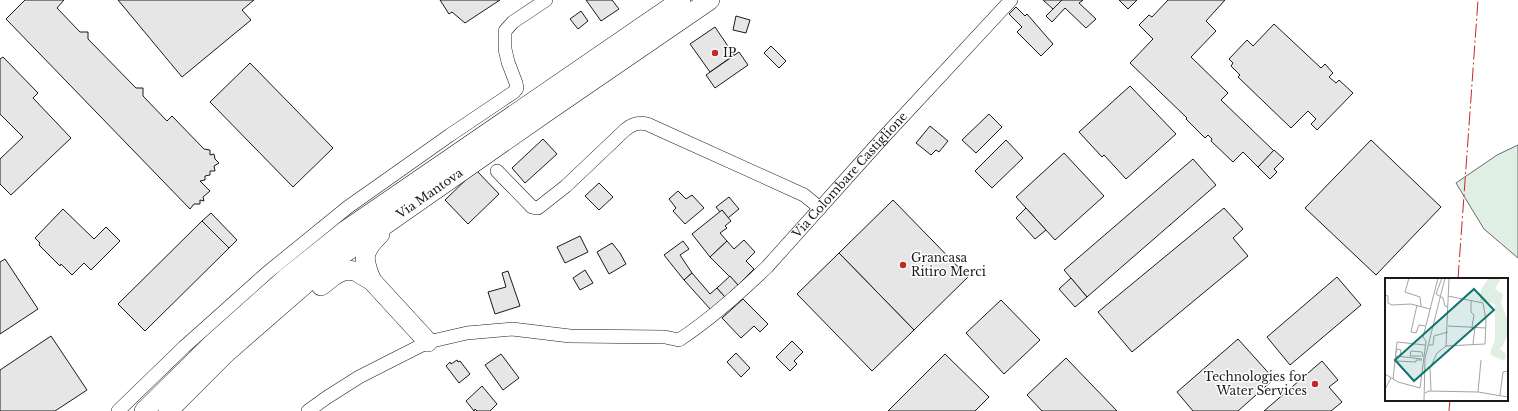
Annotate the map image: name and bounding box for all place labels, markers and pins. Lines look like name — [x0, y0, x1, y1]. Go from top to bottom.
place label: IP — [723, 45, 736, 60]
marker: IP — [710, 48, 720, 58]
place label: Grancasa Ritiro Merci — [911, 250, 986, 279]
marker: Grancasa Ritiro Merci — [898, 260, 908, 270]
place label: Technologies for Water Services — [1204, 369, 1307, 398]
marker: Technologies for Water Services — [1310, 379, 1320, 389]

